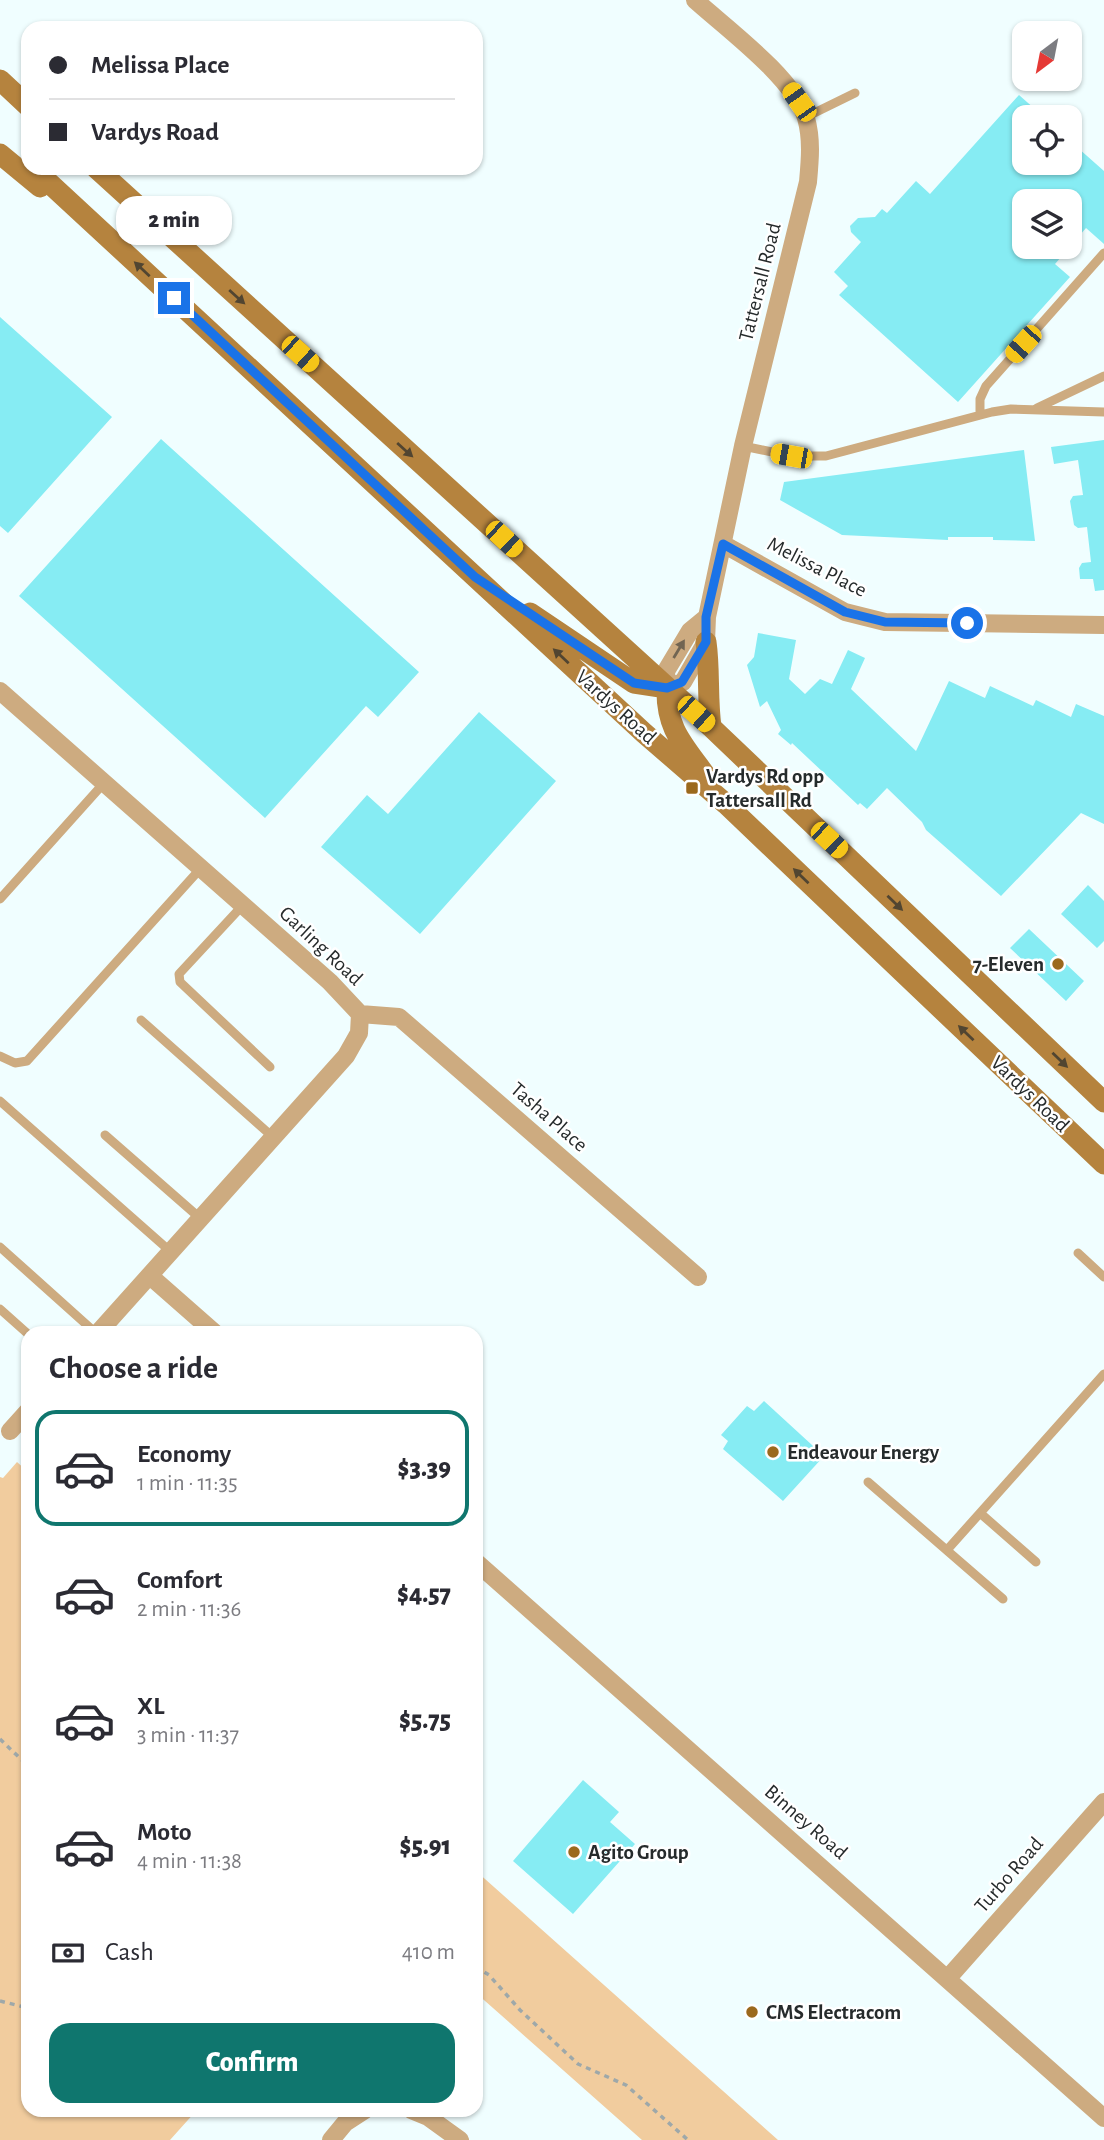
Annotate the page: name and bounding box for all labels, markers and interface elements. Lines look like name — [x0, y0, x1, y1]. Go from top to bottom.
north arrow — [1012, 21, 1082, 91]
map controls — [1012, 21, 1082, 259]
text: Melissa Place — [91, 52, 230, 78]
car — [779, 79, 820, 125]
button: locate — [1012, 105, 1082, 175]
text: Vardys Road — [91, 119, 219, 145]
button: layers — [1012, 189, 1082, 259]
callout: 2 min — [116, 196, 232, 246]
text: 2 min — [148, 209, 200, 232]
street label: Tattersall Road — [735, 221, 785, 343]
one-way arrow — [134, 261, 151, 277]
route end — [158, 282, 190, 314]
one-way arrow — [228, 288, 245, 304]
car — [1002, 321, 1045, 367]
car — [278, 332, 323, 376]
one-way arrow — [397, 442, 414, 457]
car — [769, 442, 814, 470]
car — [482, 517, 527, 561]
street label: Melissa Place — [764, 533, 870, 601]
route start — [951, 607, 983, 639]
one-way arrow — [673, 639, 686, 658]
one-way arrow — [553, 649, 570, 665]
street label: Vardys Road — [572, 666, 660, 748]
car — [674, 692, 719, 736]
place label: Vardys Rd opp Tattersall Rd — [706, 766, 824, 811]
marker: Vardys Rd opp Tattersall Rd — [684, 780, 700, 796]
car — [807, 818, 852, 862]
one-way arrow — [793, 868, 810, 884]
one-way arrow — [886, 894, 903, 910]
street label: Garling Road — [275, 902, 367, 990]
place label: 7-Eleven — [973, 954, 1044, 975]
marker: 7-Eleven — [1050, 956, 1066, 972]
one-way arrow — [958, 1025, 975, 1041]
one-way arrow — [1051, 1051, 1068, 1068]
street label: Vardys Road — [987, 1052, 1073, 1136]
street label: Tasha Place — [507, 1078, 591, 1156]
text: Choose a ride — [49, 1352, 218, 1384]
icon: car — [53, 1437, 116, 1500]
text: Economy — [137, 1441, 231, 1467]
place label: Endeavour Energy — [787, 1442, 940, 1463]
marker: Endeavour Energy — [765, 1444, 781, 1460]
text: $3.39 — [398, 1455, 451, 1481]
text: 1 min · 11:35 — [137, 1472, 238, 1495]
icon: car — [53, 1563, 116, 1626]
text: Comfort — [137, 1567, 222, 1593]
text: $4.57 — [397, 1581, 451, 1607]
text: 2 min · 11:36 — [137, 1598, 241, 1621]
icon: car — [53, 1689, 116, 1752]
text: XL — [137, 1693, 164, 1719]
text: $5.75 — [399, 1707, 451, 1733]
text: 3 min · 11:37 — [137, 1724, 239, 1747]
street label: Binney Road — [761, 1781, 851, 1863]
icon: car — [53, 1815, 116, 1878]
text: Moto — [137, 1819, 192, 1845]
text: $5.91 — [399, 1833, 451, 1859]
street label: Turbo Road — [971, 1833, 1047, 1917]
place label: Agito Group — [588, 1842, 689, 1863]
marker: Agito Group — [566, 1844, 582, 1860]
text: 4 min · 11:38 — [137, 1850, 242, 1873]
icon: cash — [49, 1934, 87, 1972]
text: Cash — [105, 1939, 154, 1965]
text: 410 m — [402, 1941, 455, 1964]
place label: CMS Electracom — [766, 2002, 901, 2023]
marker: CMS Electracom — [744, 2004, 760, 2020]
button: Confirm — [49, 2023, 455, 2103]

